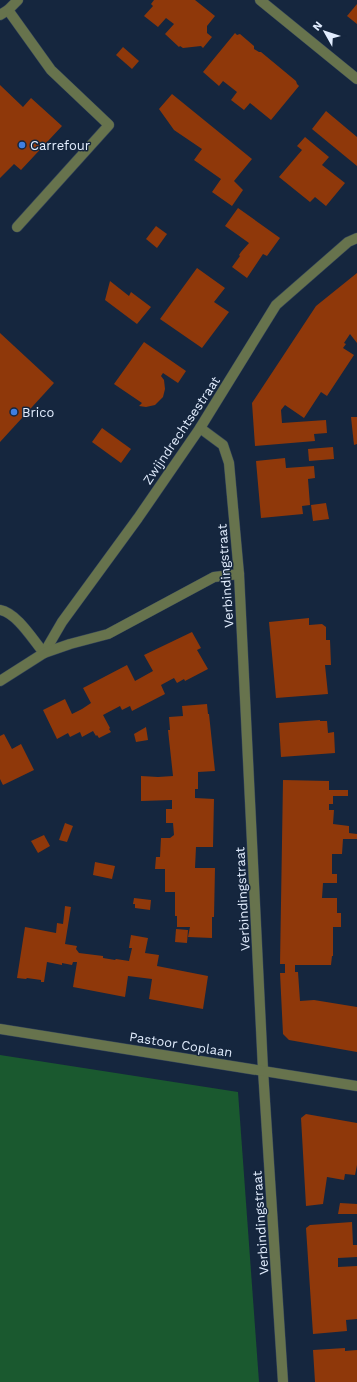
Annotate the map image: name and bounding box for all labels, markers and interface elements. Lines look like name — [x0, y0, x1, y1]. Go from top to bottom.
north arrow — [305, 12, 345, 52]
text: N — [310, 19, 325, 33]
place label: Carrefour — [30, 138, 90, 153]
marker: Carrefour — [17, 140, 27, 150]
street label: Zwijndrechtsestraat — [140, 373, 223, 487]
place label: Brico — [22, 405, 55, 420]
marker: Brico — [9, 407, 19, 417]
street label: Verbindingstraat — [214, 523, 237, 628]
street label: Verbindingstraat — [232, 846, 253, 951]
street label: Pastoor Coplaan — [128, 1029, 234, 1060]
street label: Verbindingstraat — [249, 1170, 272, 1275]

